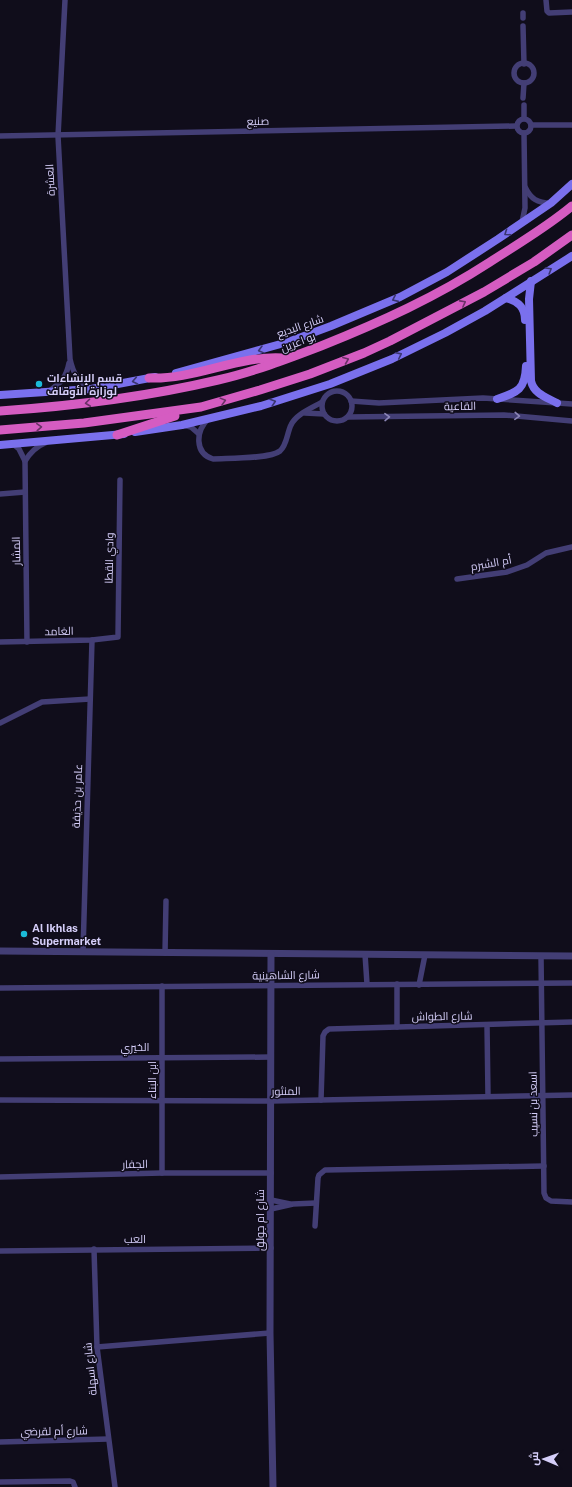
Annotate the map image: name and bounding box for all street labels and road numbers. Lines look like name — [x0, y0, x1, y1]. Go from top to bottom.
street label: صنيع — [247, 115, 269, 129]
street label: العشرة — [43, 164, 58, 196]
street label: شارع البديع — [275, 312, 326, 342]
street label: بو اعرين — [279, 330, 317, 355]
street label: القاعية — [444, 400, 476, 412]
street label: وادي القطا — [103, 532, 118, 584]
street label: المشار — [10, 536, 23, 567]
street label: أم الشبرم — [469, 553, 513, 574]
street label: الغامد — [44, 625, 74, 637]
street label: عامر بن حذيفة — [70, 764, 85, 828]
street label: شارع الشاهينية — [252, 968, 320, 984]
street label: شارع الطواش — [411, 1009, 473, 1025]
street label: الخيري — [120, 1041, 150, 1056]
street label: ابن البناء — [146, 1061, 159, 1099]
street label: اسعد بن نسيب — [526, 1071, 541, 1137]
street label: المنثور — [270, 1085, 301, 1098]
street label: الجفار — [121, 1158, 148, 1171]
street label: شارع ام جولق — [254, 1189, 268, 1251]
street label: العب — [124, 1233, 146, 1245]
street label: شارع اسهلة — [81, 1342, 101, 1396]
street label: شارع أم لقرضي — [20, 1423, 88, 1440]

